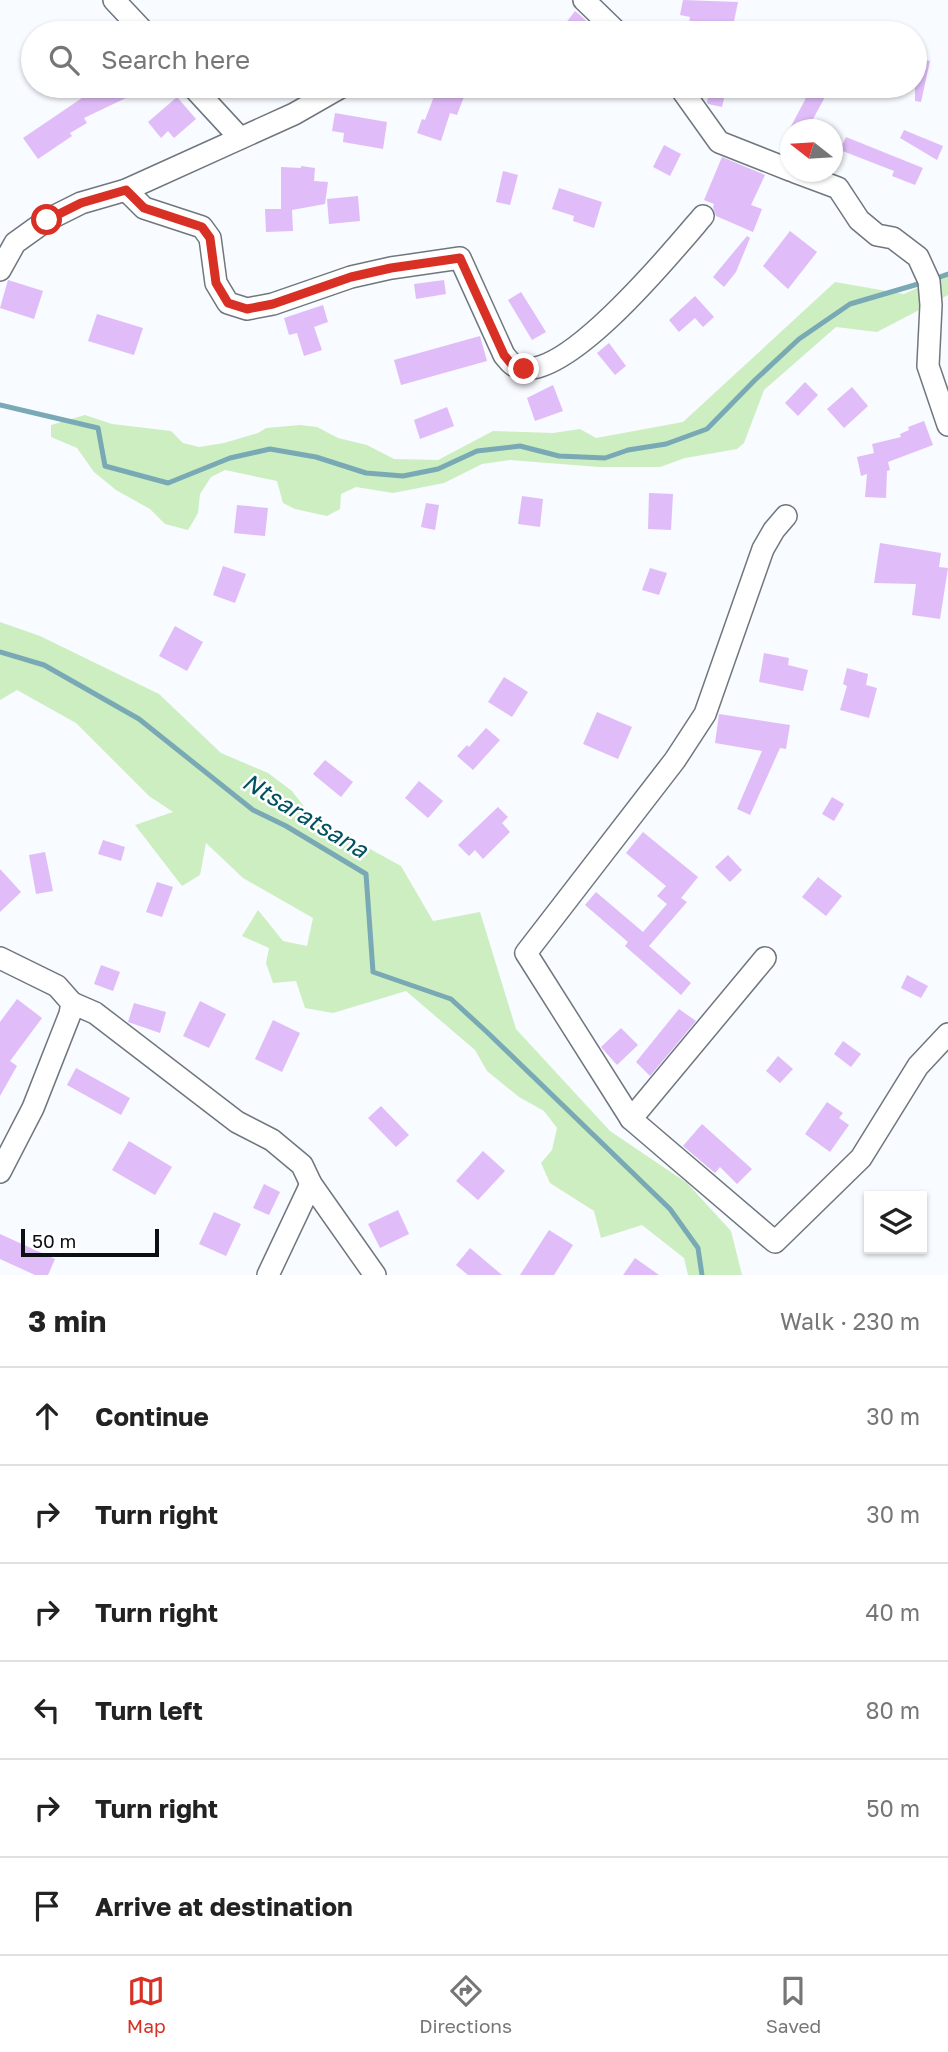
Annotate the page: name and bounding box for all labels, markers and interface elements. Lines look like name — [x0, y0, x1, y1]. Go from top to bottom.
search box — [21, 21, 927, 98]
icon: search — [45, 41, 83, 79]
text: Search here — [101, 44, 250, 75]
north arrow — [780, 119, 843, 182]
route start — [31, 204, 62, 235]
route end — [508, 353, 539, 384]
water label: Ntsaratsana — [238, 766, 375, 864]
map controls — [864, 1191, 927, 1254]
button: layers — [864, 1191, 927, 1254]
scale bar — [21, 1226, 159, 1258]
text: 50 m — [32, 1229, 76, 1252]
text: 3 min — [28, 1303, 106, 1339]
text: Walk · 230 m — [780, 1307, 920, 1335]
icon: ahead — [28, 1397, 66, 1435]
text: Continue — [95, 1401, 209, 1432]
text: 30 m — [866, 1402, 920, 1430]
icon: right — [28, 1495, 66, 1533]
text: Turn right — [95, 1499, 218, 1530]
text: 30 m — [866, 1500, 920, 1528]
icon: right — [28, 1593, 66, 1631]
text: Turn right — [95, 1597, 218, 1628]
text: 40 m — [866, 1598, 920, 1626]
icon: left — [28, 1691, 66, 1729]
text: Turn left — [95, 1695, 203, 1726]
text: 80 m — [866, 1696, 920, 1724]
icon: right — [28, 1789, 66, 1827]
text: Turn right — [95, 1793, 218, 1824]
text: 50 m — [866, 1794, 920, 1822]
icon: arrive — [28, 1887, 66, 1925]
text: Arrive at destination — [95, 1891, 353, 1922]
tab: Map — [127, 1972, 166, 2037]
tab: Directions — [419, 1972, 512, 2037]
tab: Saved — [766, 1972, 821, 2037]

